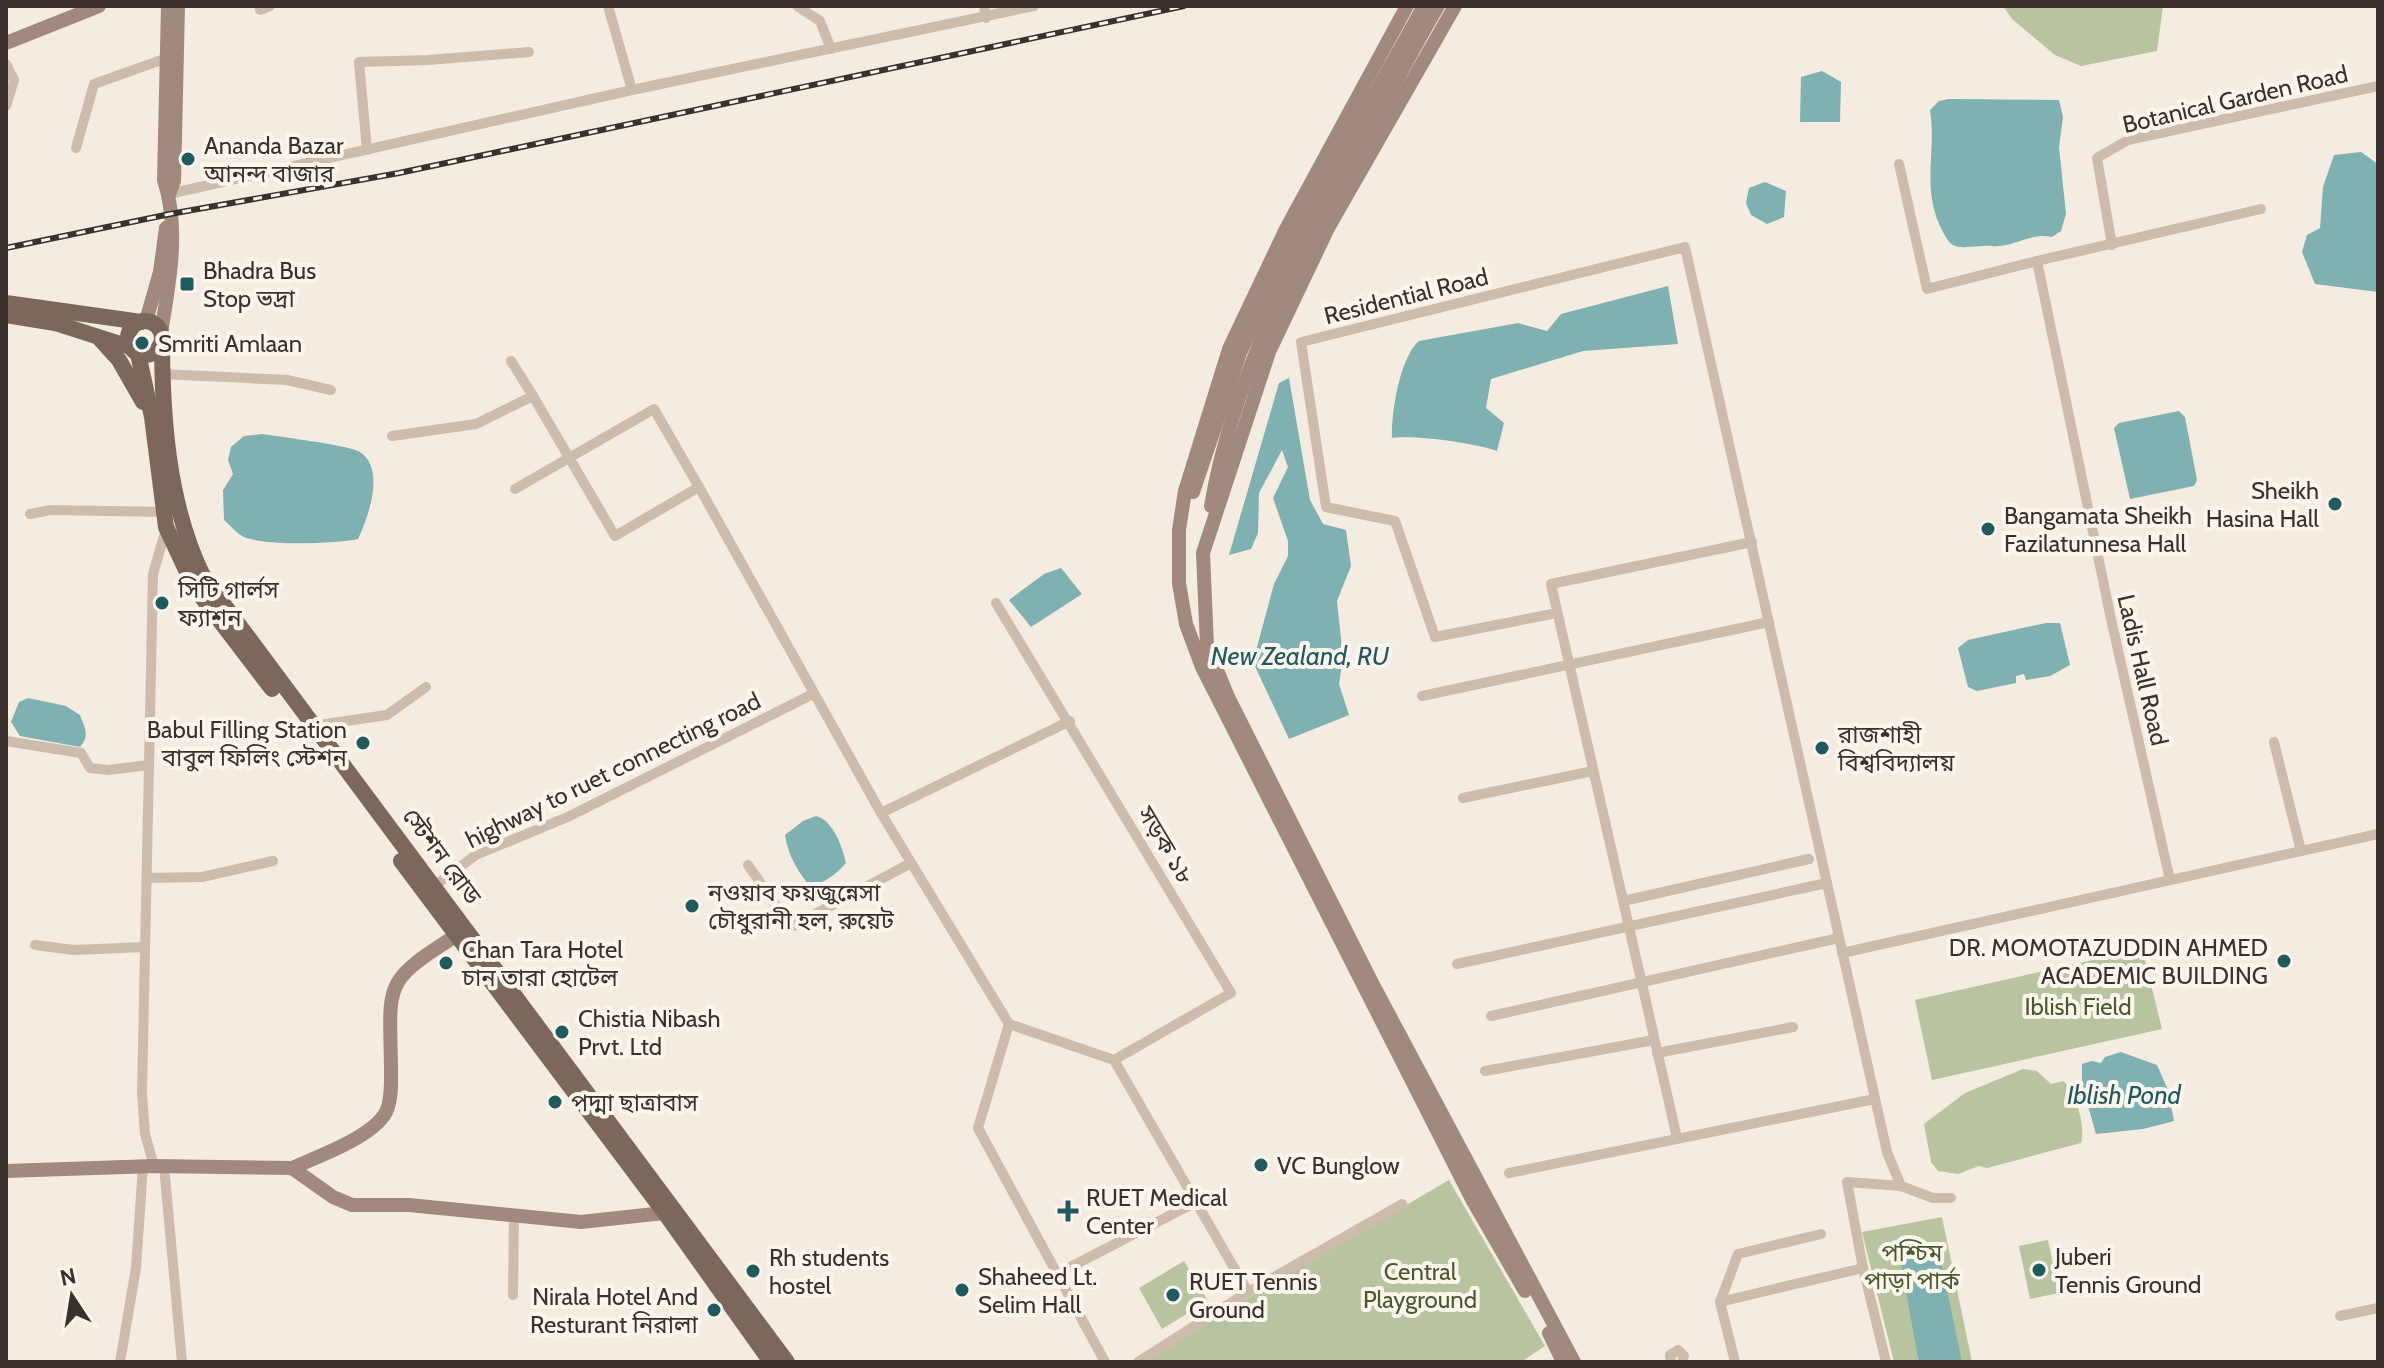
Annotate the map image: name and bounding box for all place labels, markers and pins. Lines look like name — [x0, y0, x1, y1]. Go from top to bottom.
place label: Ananda Bazar আনন্দ বাজার — [203, 131, 344, 188]
marker: Ananda Bazar আনন্দ বাজার — [179, 150, 197, 168]
place label: Bhadra Bus Stop ভদ্রা — [203, 256, 316, 313]
marker: Bhadra Bus Stop ভদ্রা — [178, 275, 196, 293]
place label: Smriti Amlaan — [158, 329, 302, 358]
marker: Smriti Amlaan — [133, 334, 151, 352]
place label: Sheikh Hasina Hall — [2206, 476, 2319, 533]
marker: Sheikh Hasina Hall — [2326, 495, 2344, 513]
place label: Bangamata Sheikh Fazilatunnesa Hall — [2004, 501, 2192, 558]
marker: Bangamata Sheikh Fazilatunnesa Hall — [1979, 520, 1997, 538]
place label: সিটি গার্লস ফ্যাশন — [177, 575, 280, 632]
marker: সিটি গার্লস ফ্যাশন — [153, 594, 171, 612]
place label: Babul Filling Station বাবুল ফিলিং স্টেশন — [147, 715, 348, 772]
place label: রাজশাহী বিশ্ববিদ্যালয় — [1837, 720, 1955, 777]
marker: Babul Filling Station বাবুল ফিলিং স্টেশন — [354, 734, 372, 752]
marker: রাজশাহী বিশ্ববিদ্যালয় — [1813, 739, 1831, 757]
place label: নওয়াব ফয়জুন্নেসা চৌধুরানী হল, রুয়েট — [707, 878, 895, 935]
marker: নওয়াব ফয়জুন্নেসা চৌধুরানী হল, রুয়েট — [683, 897, 701, 915]
place label: DR. MOMOTAZUDDIN AHMED ACADEMIC BUILDING — [1949, 933, 2268, 990]
place label: Chan Tara Hotel চান তারা হোটেল — [461, 935, 623, 992]
marker: DR. MOMOTAZUDDIN AHMED ACADEMIC BUILDING — [2275, 952, 2293, 970]
marker: Chan Tara Hotel চান তারা হোটেল — [437, 954, 455, 972]
place label: Chistia Nibash Prvt. Ltd — [578, 1004, 720, 1061]
marker: Chistia Nibash Prvt. Ltd — [553, 1023, 571, 1041]
place label: পদ্মা ছাত্রাবাস — [571, 1088, 699, 1117]
marker: পদ্মা ছাত্রাবাস — [546, 1093, 564, 1111]
place label: VC Bunglow — [1277, 1151, 1400, 1180]
marker: VC Bunglow — [1252, 1156, 1270, 1174]
place label: RUET Medical Center — [1086, 1183, 1228, 1240]
marker: RUET Medical Center — [1057, 1200, 1079, 1222]
place label: Juberi Tennis Ground — [2054, 1242, 2201, 1299]
place label: Rh students hostel — [769, 1243, 889, 1300]
marker: Juberi Tennis Ground — [2030, 1261, 2048, 1279]
marker: Rh students hostel — [744, 1262, 762, 1280]
place label: Shaheed Lt. Selim Hall — [978, 1262, 1097, 1319]
place label: RUET Tennis Ground — [1189, 1267, 1317, 1324]
marker: Shaheed Lt. Selim Hall — [953, 1281, 971, 1299]
place label: Nirala Hotel And Resturant নিরালা — [530, 1282, 699, 1339]
marker: RUET Tennis Ground — [1164, 1286, 1182, 1304]
marker: Nirala Hotel And Resturant নিরালা — [705, 1301, 723, 1319]

